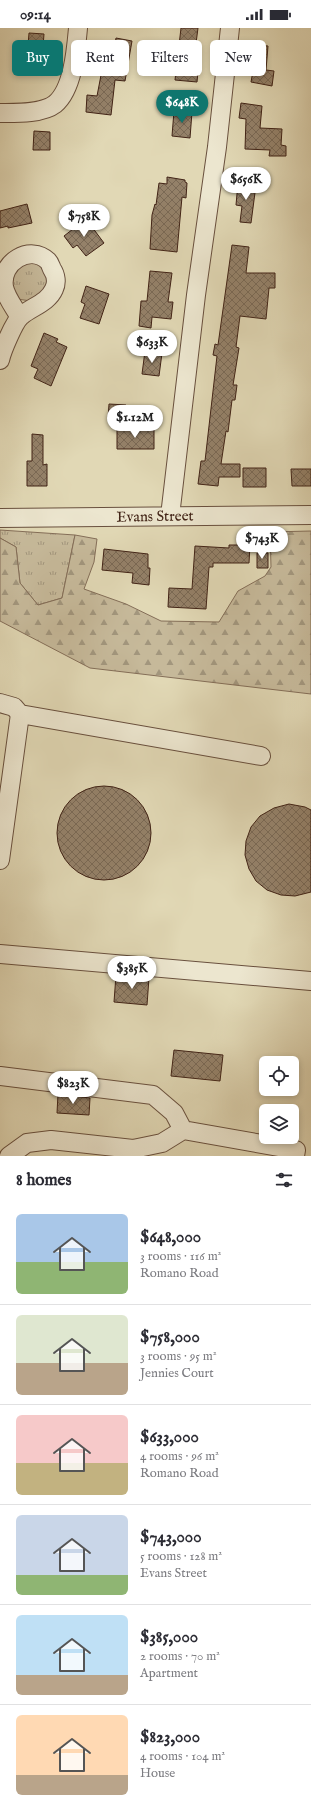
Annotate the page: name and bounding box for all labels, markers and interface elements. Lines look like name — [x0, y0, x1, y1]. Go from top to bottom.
text: 09:14 — [20, 5, 51, 24]
chip: Buy — [12, 40, 63, 76]
chip: Rent — [71, 40, 129, 76]
chip: Filters — [137, 40, 202, 76]
chip: New — [210, 40, 266, 76]
pin: $648K — [154, 90, 210, 124]
text: $648K — [165, 94, 199, 111]
pin: $656K — [218, 167, 274, 201]
text: $656K — [230, 171, 262, 188]
pin: $758K — [56, 204, 112, 238]
text: $758K — [68, 208, 100, 225]
pin: $633K — [124, 330, 180, 364]
text: $633K — [136, 334, 168, 351]
pin: $1.12M — [102, 405, 168, 439]
text: $1.12M — [116, 409, 154, 426]
street label: Evans Street — [116, 506, 194, 527]
pin: $743K — [234, 526, 290, 560]
text: $743K — [245, 530, 279, 547]
pin: $385K — [104, 956, 160, 990]
text: $385K — [116, 960, 148, 977]
map controls — [259, 1056, 299, 1144]
button: locate — [259, 1056, 299, 1096]
pin: $823K — [45, 1071, 101, 1105]
text: $823K — [57, 1075, 89, 1092]
button: layers — [259, 1104, 299, 1144]
icon: filters — [273, 1169, 295, 1191]
text: 8 homes — [16, 1170, 71, 1191]
text: $648,000 — [140, 1227, 201, 1248]
icon: home — [48, 1230, 96, 1278]
text: 3 rooms · 116 m² — [140, 1248, 221, 1265]
text: Romano Road — [140, 1265, 219, 1282]
text: $758,000 — [140, 1327, 200, 1348]
icon: home — [48, 1331, 96, 1379]
text: 3 rooms · 95 m² — [140, 1348, 217, 1365]
text: Jennies Court — [140, 1365, 214, 1382]
text: $633,000 — [140, 1427, 199, 1448]
icon: home — [48, 1431, 96, 1479]
text: 4 rooms · 96 m² — [140, 1448, 219, 1465]
text: Romano Road — [140, 1465, 219, 1482]
text: $743,000 — [140, 1527, 202, 1548]
icon: home — [48, 1531, 96, 1579]
text: 5 rooms · 128 m² — [140, 1548, 222, 1565]
text: Evans Street — [140, 1565, 207, 1582]
text: $385,000 — [140, 1627, 198, 1648]
icon: home — [48, 1631, 96, 1679]
text: 2 rooms · 70 m² — [140, 1648, 220, 1665]
text: Apartment — [140, 1665, 198, 1682]
text: $823,000 — [140, 1727, 200, 1748]
icon: home — [48, 1731, 96, 1779]
text: 4 rooms · 104 m² — [140, 1748, 225, 1765]
text: House — [140, 1765, 175, 1782]

